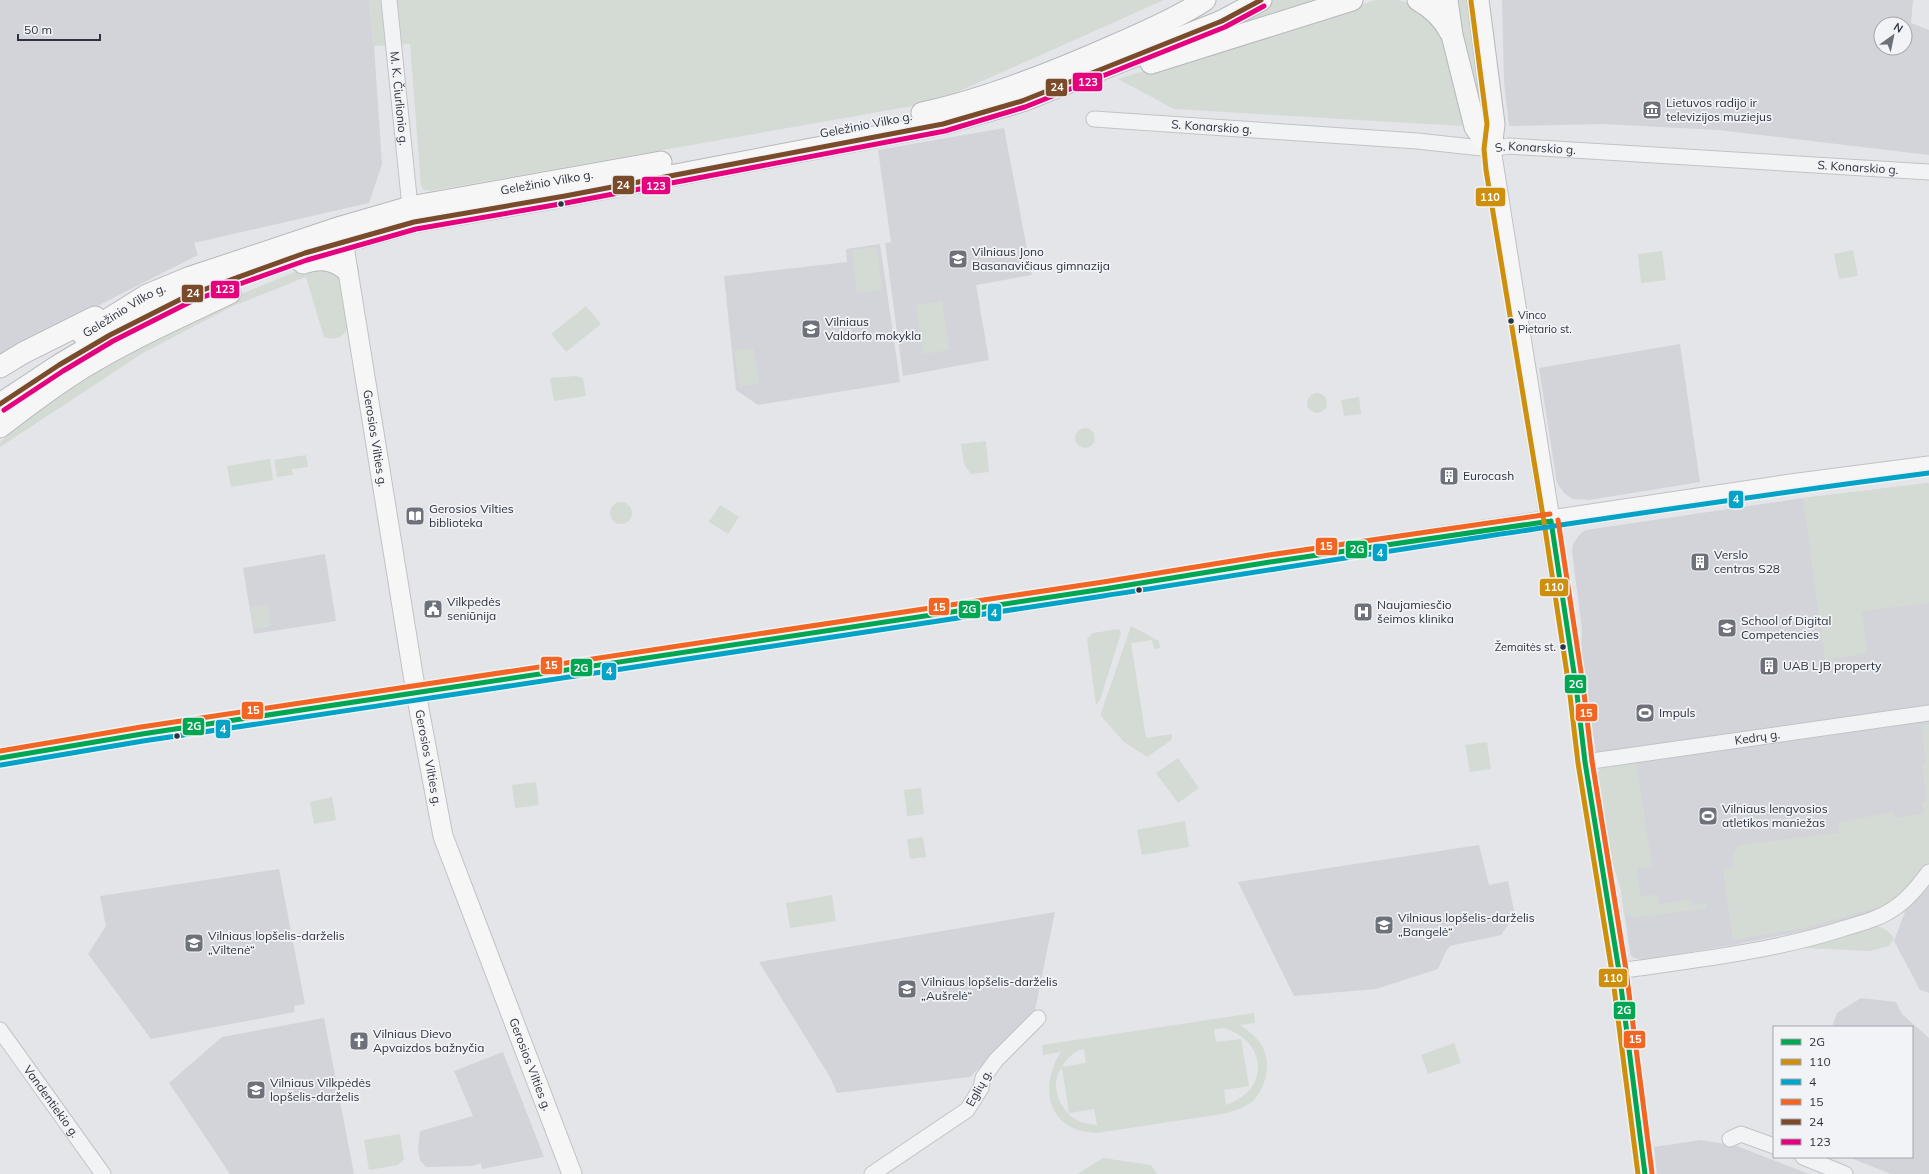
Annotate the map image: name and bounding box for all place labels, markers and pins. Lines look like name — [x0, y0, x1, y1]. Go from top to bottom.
place label: Lietuvos radijo ir televizijos muziejus — [1666, 95, 1772, 124]
museum icon: Lietuvos radijo ir televizijos muziejus — [1641, 99, 1663, 121]
unlabelled marker — [556, 199, 566, 209]
place label: Vilniaus Jono Basanavičiaus gimnazija — [972, 244, 1110, 273]
school or university icon: Vilniaus Jono Basanavičiaus gimnazija — [947, 248, 969, 270]
place label: Vinco Pietario st. — [1518, 308, 1572, 336]
place label: Vilniaus Valdorfo mokykla — [825, 314, 921, 343]
marker: Vinco Pietario st. — [1506, 316, 1516, 326]
school or university icon: Vilniaus Valdorfo mokykla — [800, 318, 822, 340]
building icon: Eurocash — [1438, 465, 1460, 487]
place label: Eurocash — [1463, 468, 1514, 483]
place label: Gerosios Vilties biblioteka — [429, 501, 514, 530]
library icon: Gerosios Vilties biblioteka — [404, 505, 426, 527]
place label: Verslo centras S28 — [1714, 547, 1780, 576]
building icon: Verslo centras S28 — [1689, 551, 1711, 573]
unlabelled marker — [1134, 585, 1144, 595]
place label: Vilkpedės seniūnija — [447, 594, 501, 623]
place label: Naujamiesčio šeimos klinika — [1377, 597, 1454, 626]
public building icon: Vilkpedės seniūnija — [422, 598, 444, 620]
hospital icon: Naujamiesčio šeimos klinika — [1352, 601, 1374, 623]
place label: School of Digital Competencies — [1741, 613, 1831, 642]
school or university icon: School of Digital Competencies — [1716, 617, 1738, 639]
place label: Žemaitės st. — [1495, 640, 1556, 654]
marker: Žemaitės st. — [1558, 642, 1568, 652]
building icon: UAB LJB property — [1758, 655, 1780, 677]
place label: UAB LJB property — [1783, 658, 1882, 673]
sports icon: Impuls — [1634, 702, 1656, 724]
place label: Impuls — [1659, 705, 1696, 720]
unlabelled marker — [172, 731, 182, 741]
place label: Vilniaus lengvosios atletikos maniežas — [1722, 801, 1828, 830]
sports icon: Vilniaus lengvosios atletikos maniežas — [1697, 805, 1719, 827]
place label: Vilniaus lopšelis-darželis „Bangelė“ — [1398, 910, 1535, 939]
school or university icon: Vilniaus lopšelis-darželis „Bangelė“ — [1373, 914, 1395, 936]
place label: Vilniaus lopšelis-darželis „Viltenė“ — [208, 928, 345, 957]
school or university icon: Vilniaus lopšelis-darželis „Viltenė“ — [183, 932, 205, 954]
place label: Vilniaus lopšelis-darželis „Aušrelė“ — [921, 974, 1058, 1003]
school or university icon: Vilniaus lopšelis-darželis „Aušrelė“ — [896, 978, 918, 1000]
place label: Vilniaus Dievo Apvaizdos bažnyčia — [373, 1026, 484, 1055]
church icon: Vilniaus Dievo Apvaizdos bažnyčia — [348, 1030, 370, 1052]
place label: Vilniaus Vilkpėdės lopšelis-darželis — [270, 1075, 371, 1104]
school or university icon: Vilniaus Vilkpėdės lopšelis-darželis — [245, 1079, 267, 1101]

